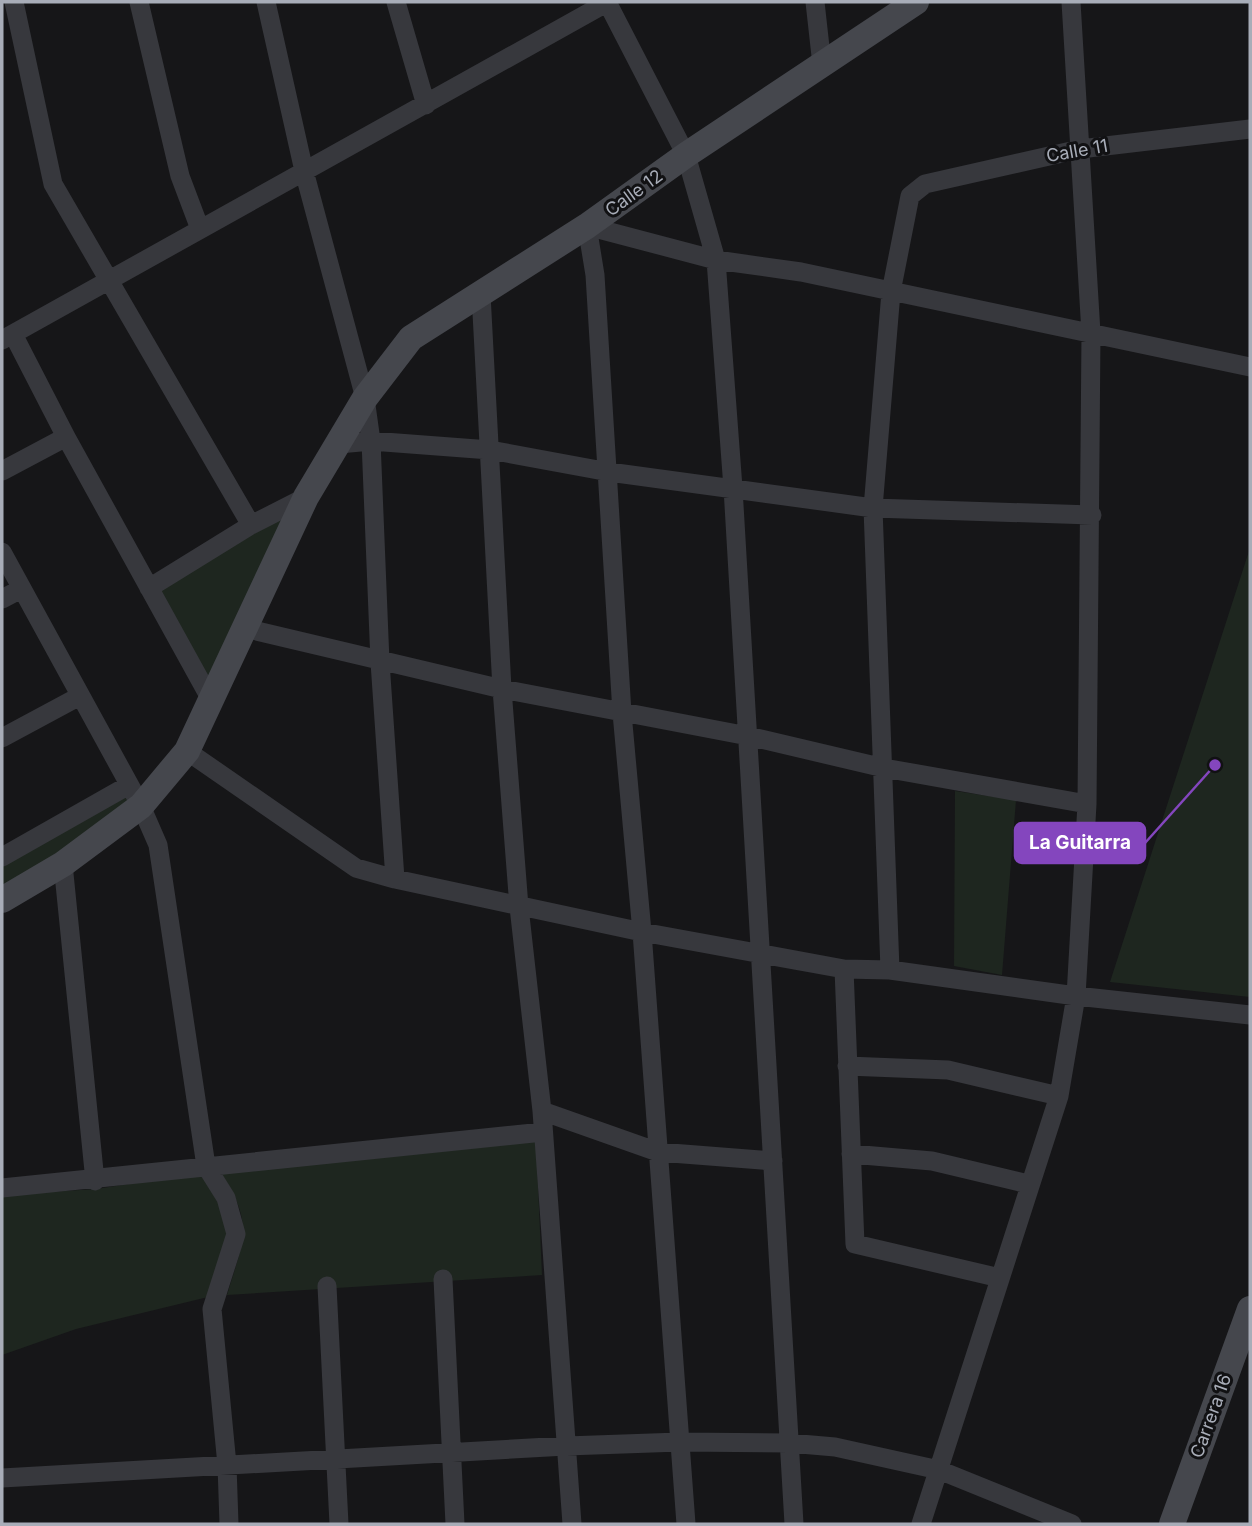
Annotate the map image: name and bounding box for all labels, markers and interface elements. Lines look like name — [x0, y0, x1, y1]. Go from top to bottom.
street label: Calle 11 — [1044, 135, 1109, 166]
street label: Calle 12 — [601, 165, 667, 220]
callout: La Guitarra — [1015, 823, 1145, 863]
text: La Guitarra — [1029, 831, 1131, 854]
street label: Carrera 16 — [1186, 1371, 1235, 1461]

